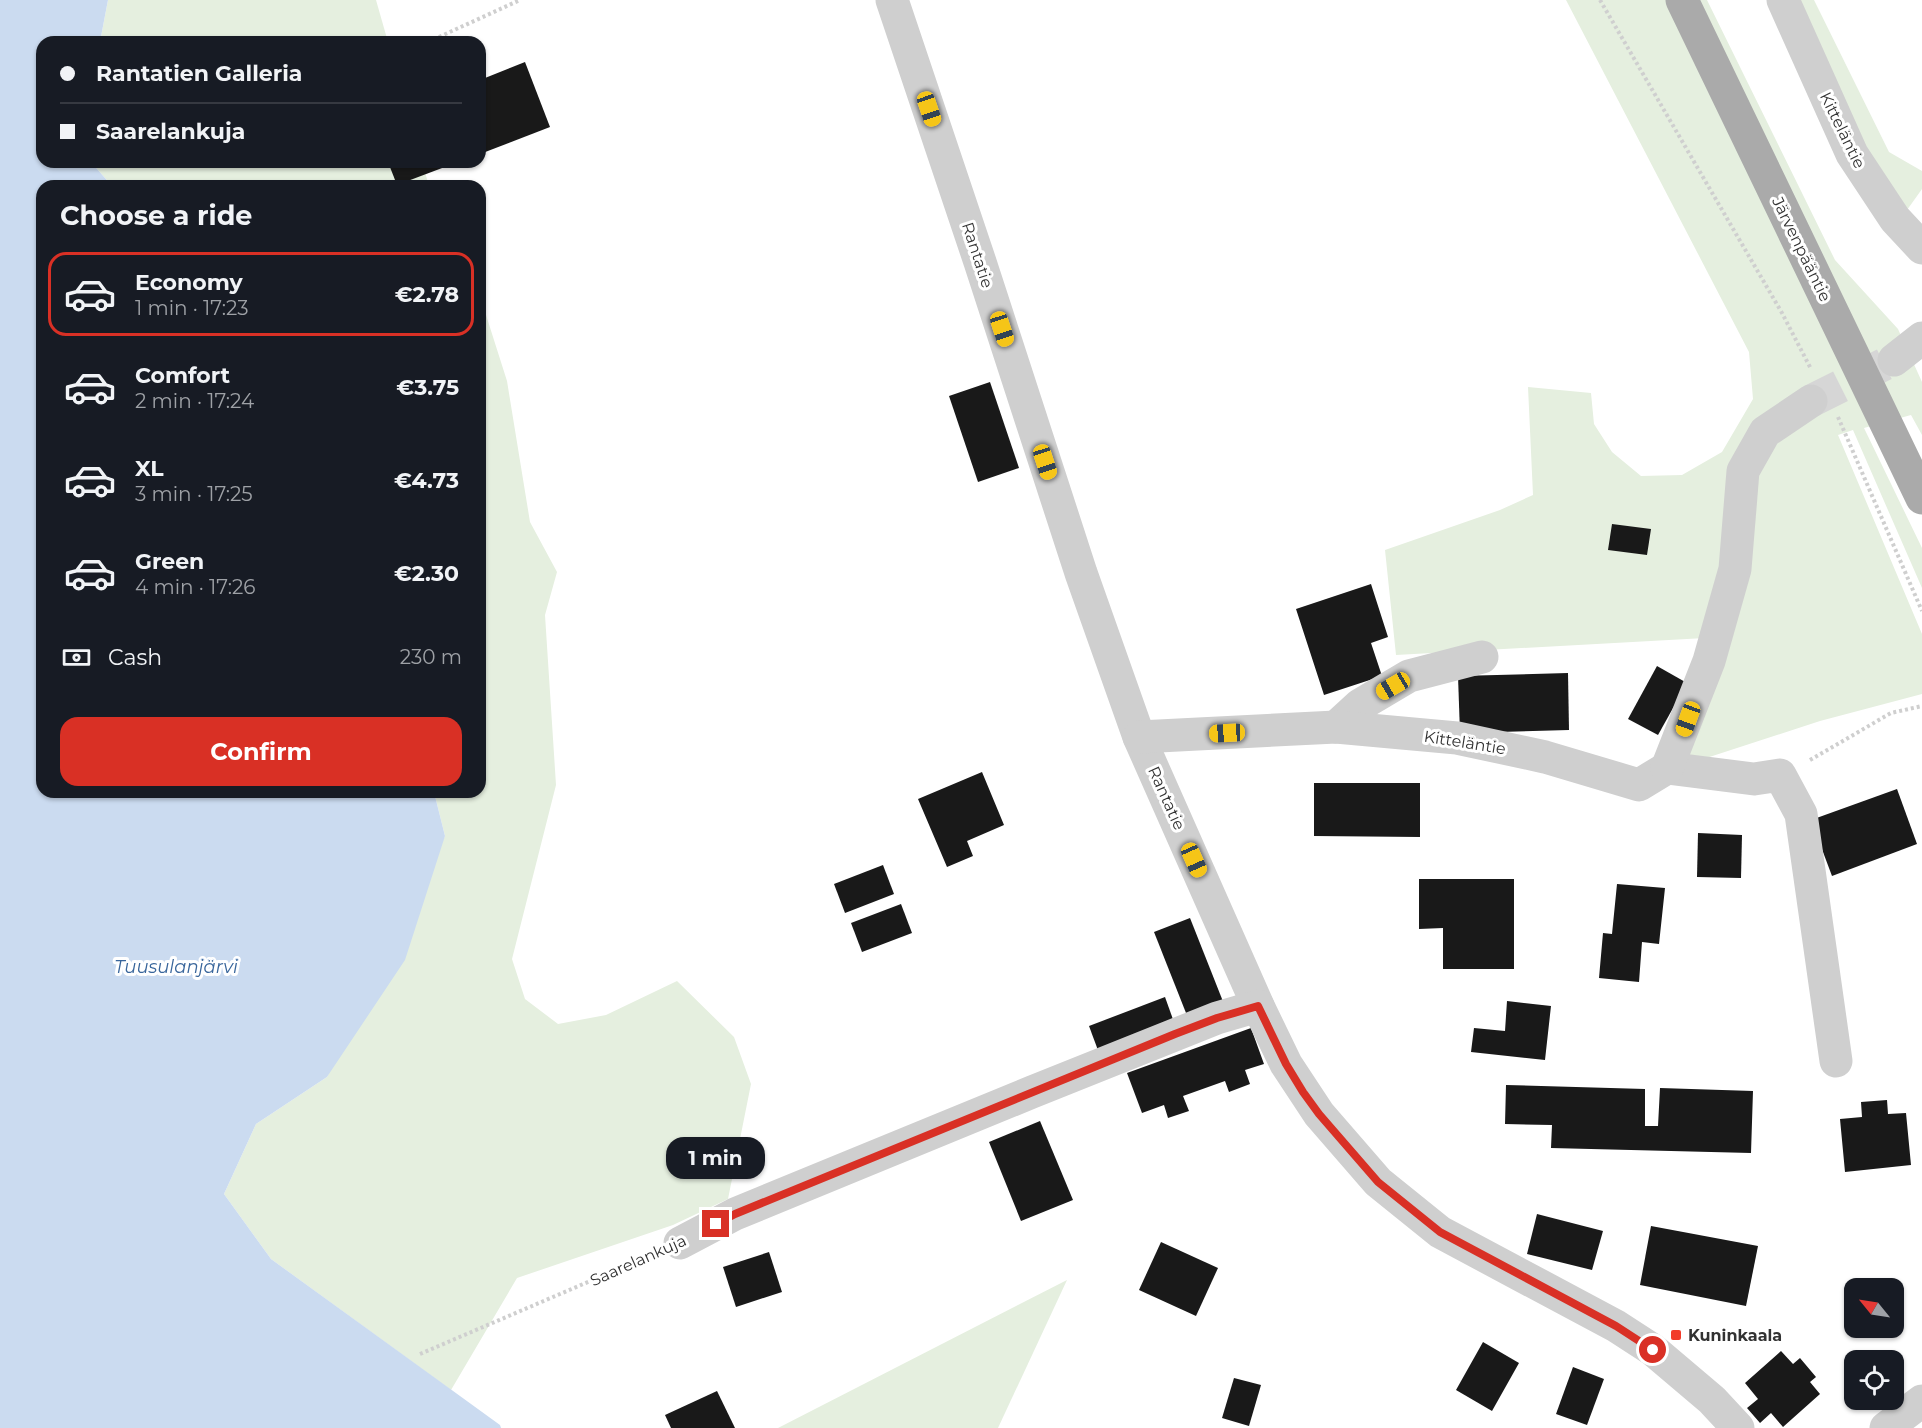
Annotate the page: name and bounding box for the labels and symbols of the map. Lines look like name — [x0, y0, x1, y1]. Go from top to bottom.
car — [915, 89, 943, 129]
street label: Kitteläntie — [1816, 89, 1869, 172]
street label: Järvenpääntie — [1768, 193, 1835, 305]
street label: Rantatie — [958, 220, 997, 290]
car — [988, 309, 1016, 349]
car — [1031, 442, 1059, 482]
car — [1373, 669, 1413, 703]
car — [1673, 699, 1703, 739]
car — [1209, 723, 1245, 743]
street label: Kitteläntie — [1423, 727, 1507, 758]
street label: Rantatie — [1144, 763, 1189, 833]
car — [1178, 840, 1210, 880]
water label: Tuusulanjärvi — [114, 956, 238, 978]
callout: 1 min — [666, 1137, 766, 1179]
route end — [702, 1210, 729, 1237]
street label: Saarelankuja — [587, 1231, 689, 1290]
north arrow — [1844, 1278, 1904, 1338]
place label: Kuninkaala — [1688, 1326, 1782, 1345]
marker: Kuninkaala — [1669, 1328, 1683, 1342]
route start — [1639, 1336, 1666, 1363]

